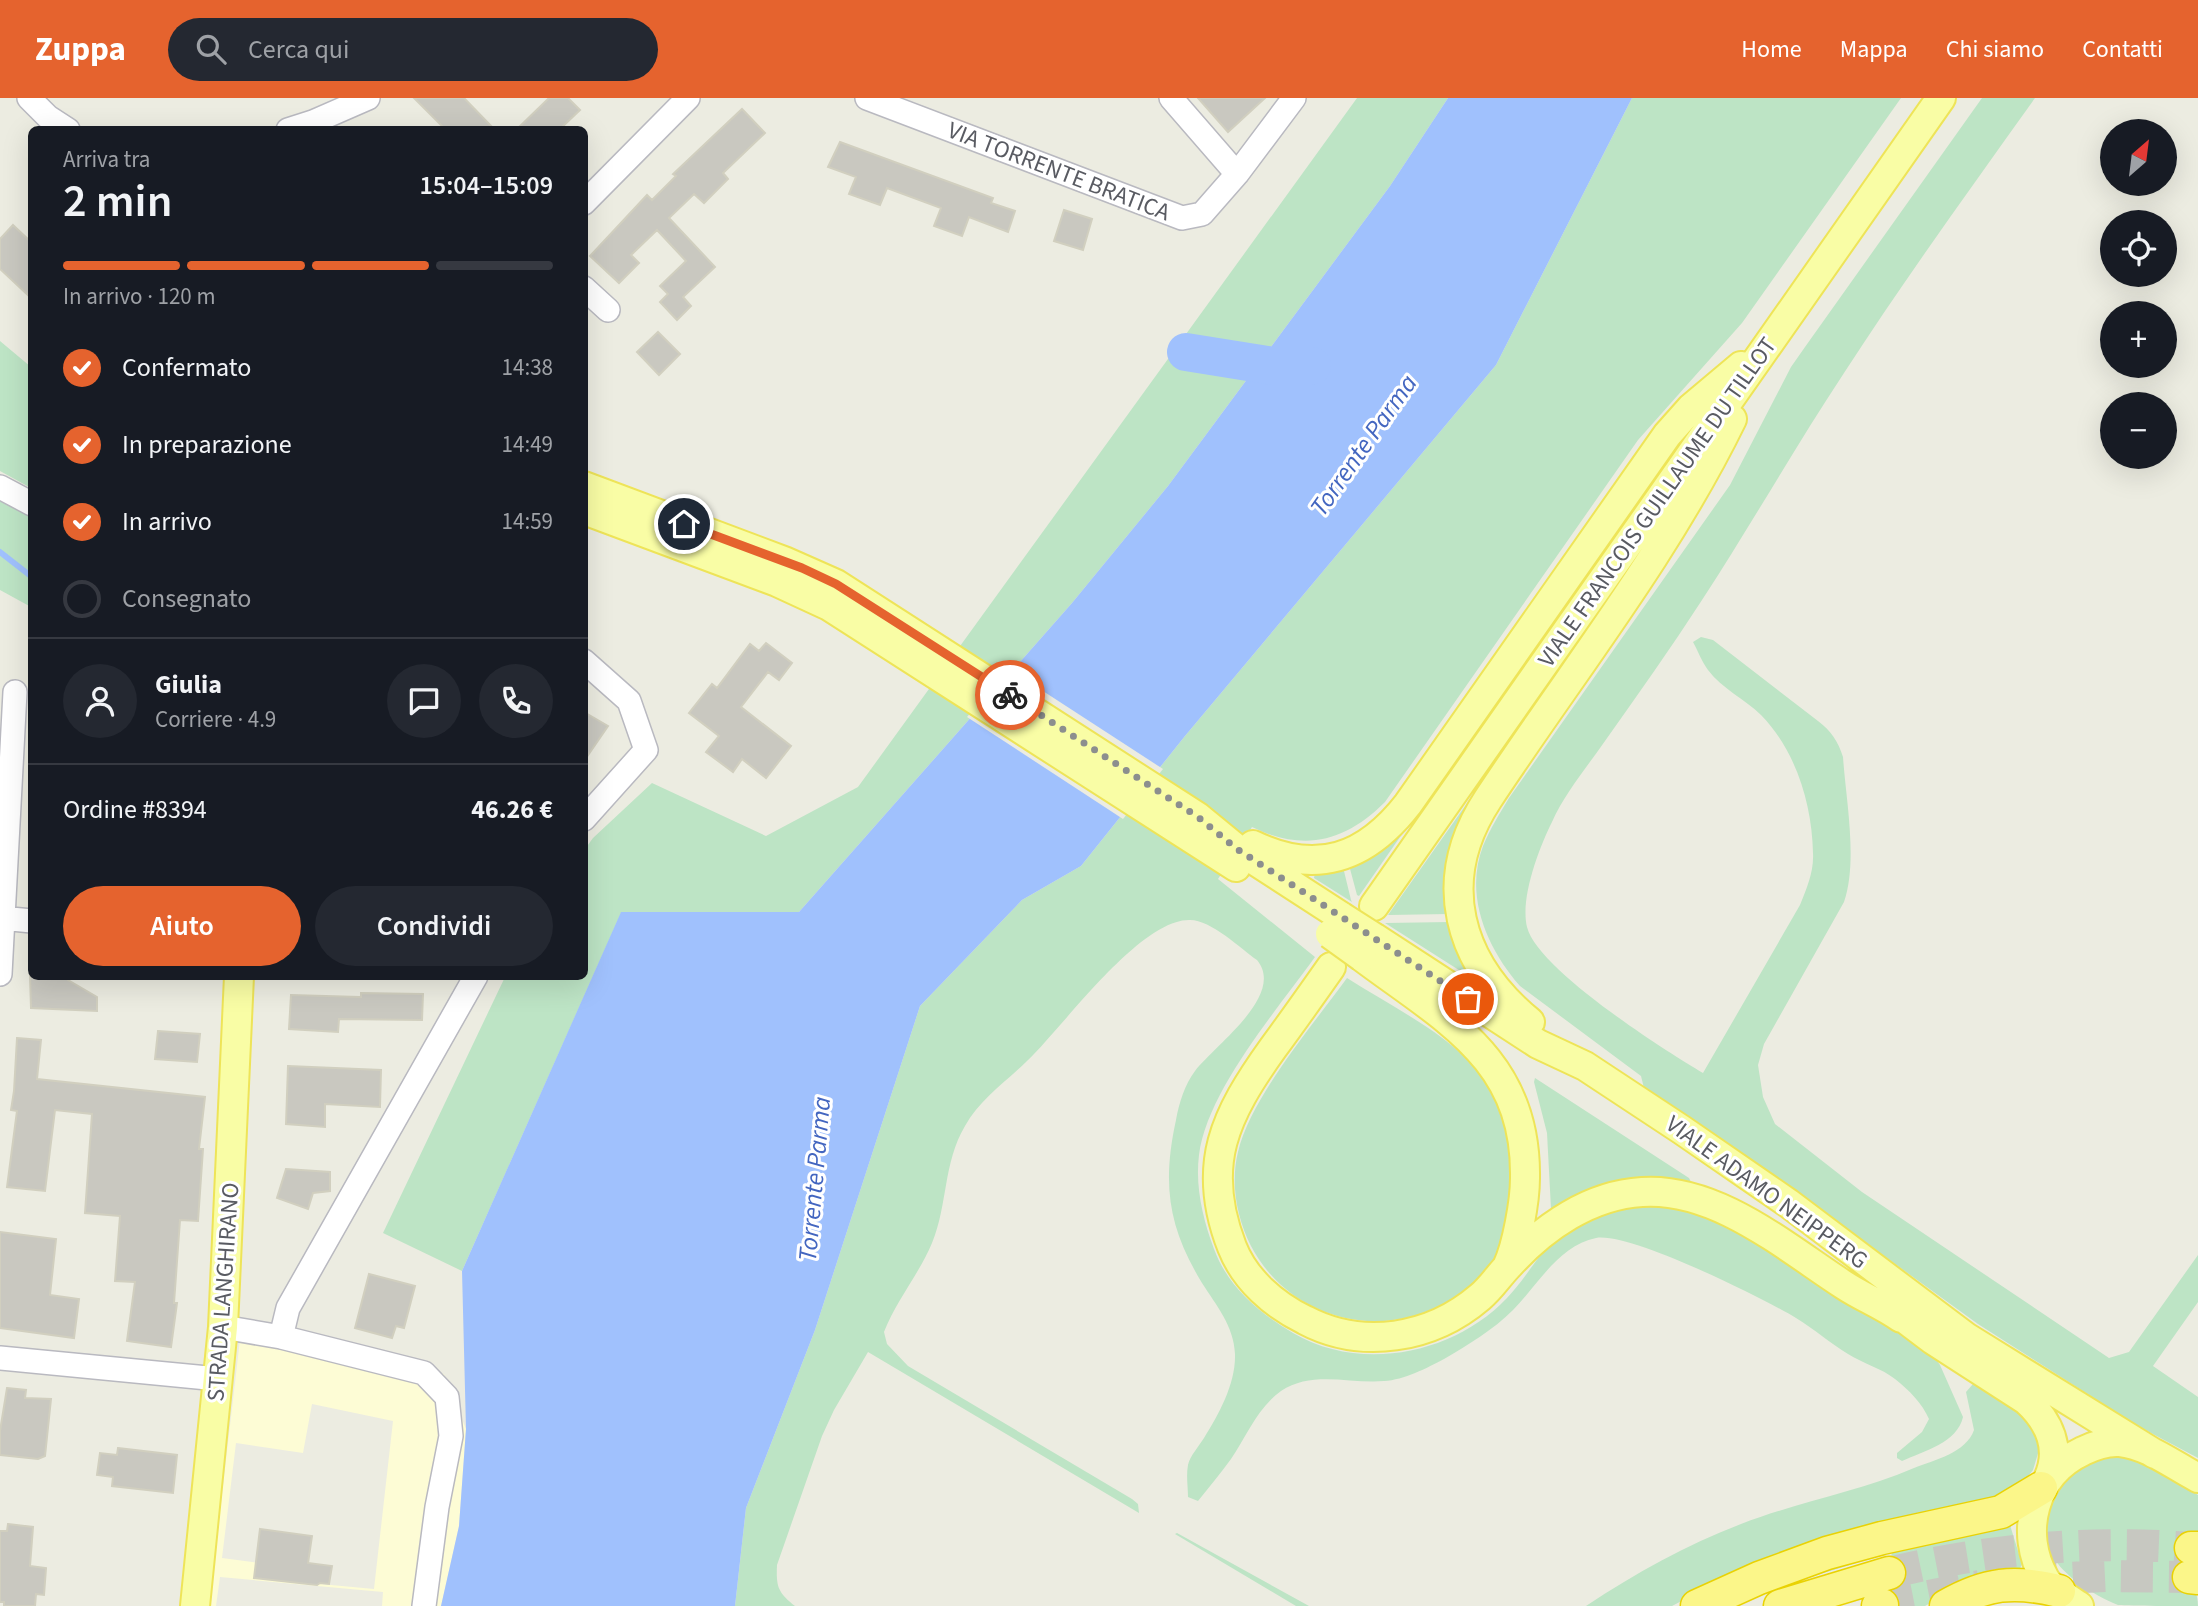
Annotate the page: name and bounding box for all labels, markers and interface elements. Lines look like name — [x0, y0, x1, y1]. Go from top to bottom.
search box — [168, 18, 658, 81]
text: Zuppa — [35, 26, 126, 73]
icon: search — [192, 30, 230, 68]
text: Cerca qui — [248, 31, 349, 68]
text: Home — [1741, 32, 1802, 67]
text: Mappa — [1840, 32, 1908, 67]
text: Chi siamo — [1946, 32, 2044, 67]
text: Contatti — [2082, 32, 2163, 67]
street label: VIA TORRENTE BRATICA — [942, 113, 1175, 230]
north arrow — [2100, 119, 2177, 196]
map controls — [2100, 119, 2177, 469]
text: Arriva tra — [63, 143, 150, 176]
text: 15:04–15:09 — [420, 167, 553, 204]
text: 2 min — [63, 169, 172, 234]
button: locate — [2100, 210, 2177, 287]
text: In arrivo · 120 m — [63, 280, 215, 313]
button: + — [2100, 301, 2177, 378]
street label: VIALE FRANCOIS GUILLAUME DU TILLOT — [1530, 330, 1785, 674]
icon: check — [63, 349, 101, 387]
text: Confermato — [122, 349, 251, 386]
text: 14:38 — [502, 351, 553, 384]
water label: Torrente Parma — [1301, 367, 1426, 524]
button: − — [2100, 392, 2177, 469]
icon: check — [63, 426, 101, 464]
text: In preparazione — [122, 426, 292, 463]
text: 14:49 — [502, 428, 553, 461]
pin — [654, 494, 714, 554]
icon: check — [63, 503, 101, 541]
text: In arrivo — [122, 503, 212, 540]
text: 14:59 — [502, 505, 553, 538]
icon: home — [665, 505, 703, 543]
text: Consegnato — [122, 580, 251, 617]
courier — [975, 660, 1045, 730]
button: person — [63, 664, 137, 738]
button: chat — [387, 664, 461, 738]
button: phone — [479, 664, 553, 738]
text: Giulia — [155, 666, 222, 703]
icon: bike — [991, 676, 1029, 714]
text: Corriere · 4.9 — [155, 703, 276, 736]
text: Ordine #8394 — [63, 791, 207, 828]
text: 46.26 € — [471, 791, 553, 828]
button: Aiuto — [63, 886, 301, 966]
button: Condividi — [315, 886, 553, 966]
pin — [1438, 969, 1498, 1029]
icon: bag — [1449, 980, 1487, 1018]
water label: Torrente Parma — [789, 1095, 840, 1263]
street label: VIALE ADAMO NEIPPERG — [1658, 1107, 1875, 1278]
street label: STRADA LANGHIRANO — [198, 1181, 249, 1403]

